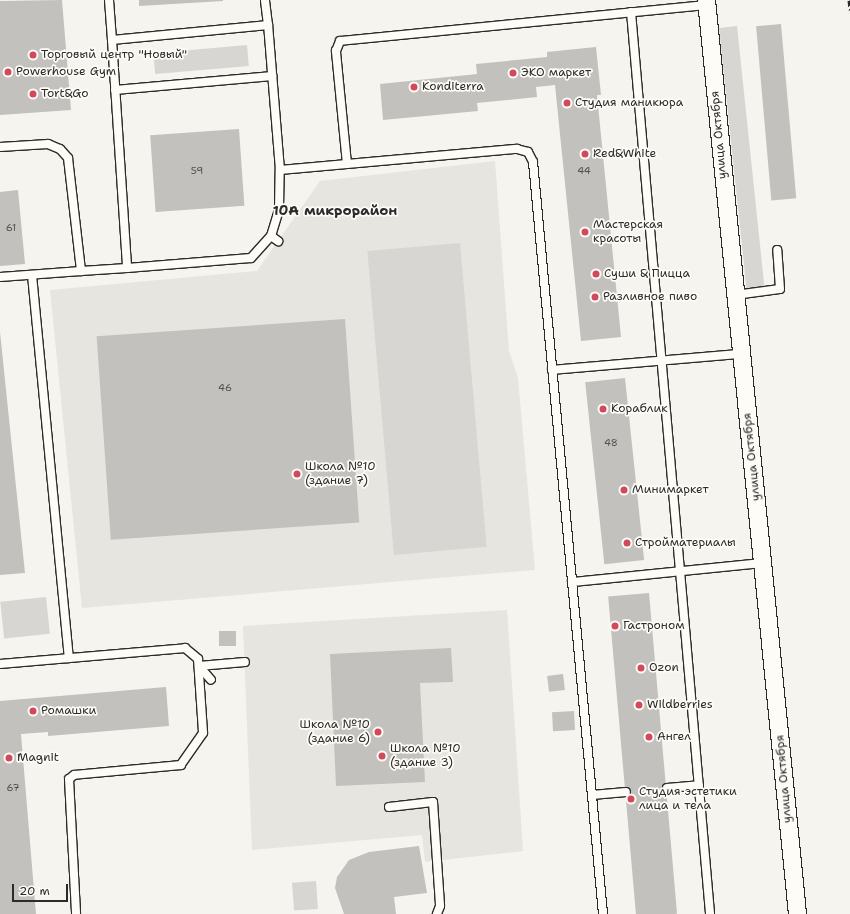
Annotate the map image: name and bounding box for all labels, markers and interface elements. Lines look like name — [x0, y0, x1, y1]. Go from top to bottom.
place label: Торговый центр "Новый" — [41, 48, 187, 62]
marker: Торговый центр "Новый" — [28, 50, 38, 60]
place label: Powerhouse Gym — [16, 65, 116, 79]
place label: ЭКО маркет — [521, 66, 591, 80]
marker: Powerhouse Gym — [3, 67, 13, 77]
marker: ЭКО маркет — [508, 68, 518, 78]
place label: Konditerra — [422, 80, 484, 94]
marker: Konditerra — [409, 82, 419, 92]
place label: Tort&Go — [41, 87, 88, 101]
marker: Tort&Go — [28, 89, 38, 99]
street label: улица Октября — [708, 90, 730, 180]
place label: Студия маникюра — [575, 96, 683, 110]
marker: Студия маникюра — [562, 98, 572, 108]
place label: Red&White — [593, 147, 656, 161]
marker: Red&White — [580, 149, 590, 159]
house number: 59 — [191, 165, 203, 177]
house number: 44 — [577, 165, 591, 177]
district label: 10А микрорайон — [273, 202, 397, 218]
place label: Мастерская красоты — [593, 218, 663, 246]
house number: 61 — [6, 222, 16, 234]
marker: Мастерская красоты — [580, 227, 590, 237]
place label: Суши & Пицца — [604, 267, 690, 281]
marker: Суши & Пицца — [591, 269, 601, 279]
place label: Разливное пиво — [603, 290, 697, 304]
marker: Разливное пиво — [590, 292, 600, 302]
house number: 46 — [218, 382, 232, 394]
place label: Кораблик — [611, 402, 668, 416]
marker: Кораблик — [598, 404, 608, 414]
street label: улица Октября — [740, 412, 764, 502]
house number: 48 — [604, 437, 618, 449]
place label: Школа №10 (здание 7) — [305, 460, 376, 488]
marker: Школа №10 (здание 7) — [292, 469, 302, 479]
place label: Минимаркет — [632, 483, 709, 497]
marker: Минимаркет — [619, 485, 629, 495]
place label: Стройматериалы — [635, 536, 736, 550]
marker: Стройматериалы — [622, 538, 632, 548]
place label: Гастроном — [623, 619, 685, 633]
marker: Гастроном — [610, 621, 620, 631]
place label: Ozon — [649, 661, 679, 675]
marker: Ozon — [636, 663, 646, 673]
place label: Wildberries — [647, 698, 713, 712]
marker: Wildberries — [634, 700, 644, 710]
place label: Ромашки — [41, 704, 96, 718]
marker: Ромашки — [28, 706, 38, 716]
place label: Школа №10 (здание 6) — [299, 718, 370, 746]
marker: Школа №10 (здание 6) — [373, 727, 383, 737]
place label: Ангел — [657, 730, 691, 744]
marker: Ангел — [644, 732, 654, 742]
street label: улица Октября — [773, 734, 795, 824]
place label: Школа №10 (здание 3) — [390, 742, 461, 770]
place label: Magnit — [17, 751, 59, 765]
marker: Школа №10 (здание 3) — [377, 751, 387, 761]
marker: Magnit — [4, 753, 14, 763]
house number: 67 — [7, 782, 19, 794]
place label: Студия эстетики лица и тела — [639, 785, 737, 813]
marker: Студия эстетики лица и тела — [626, 794, 636, 804]
scale bar — [14, 876, 70, 902]
text: 20 m — [19, 883, 50, 899]

